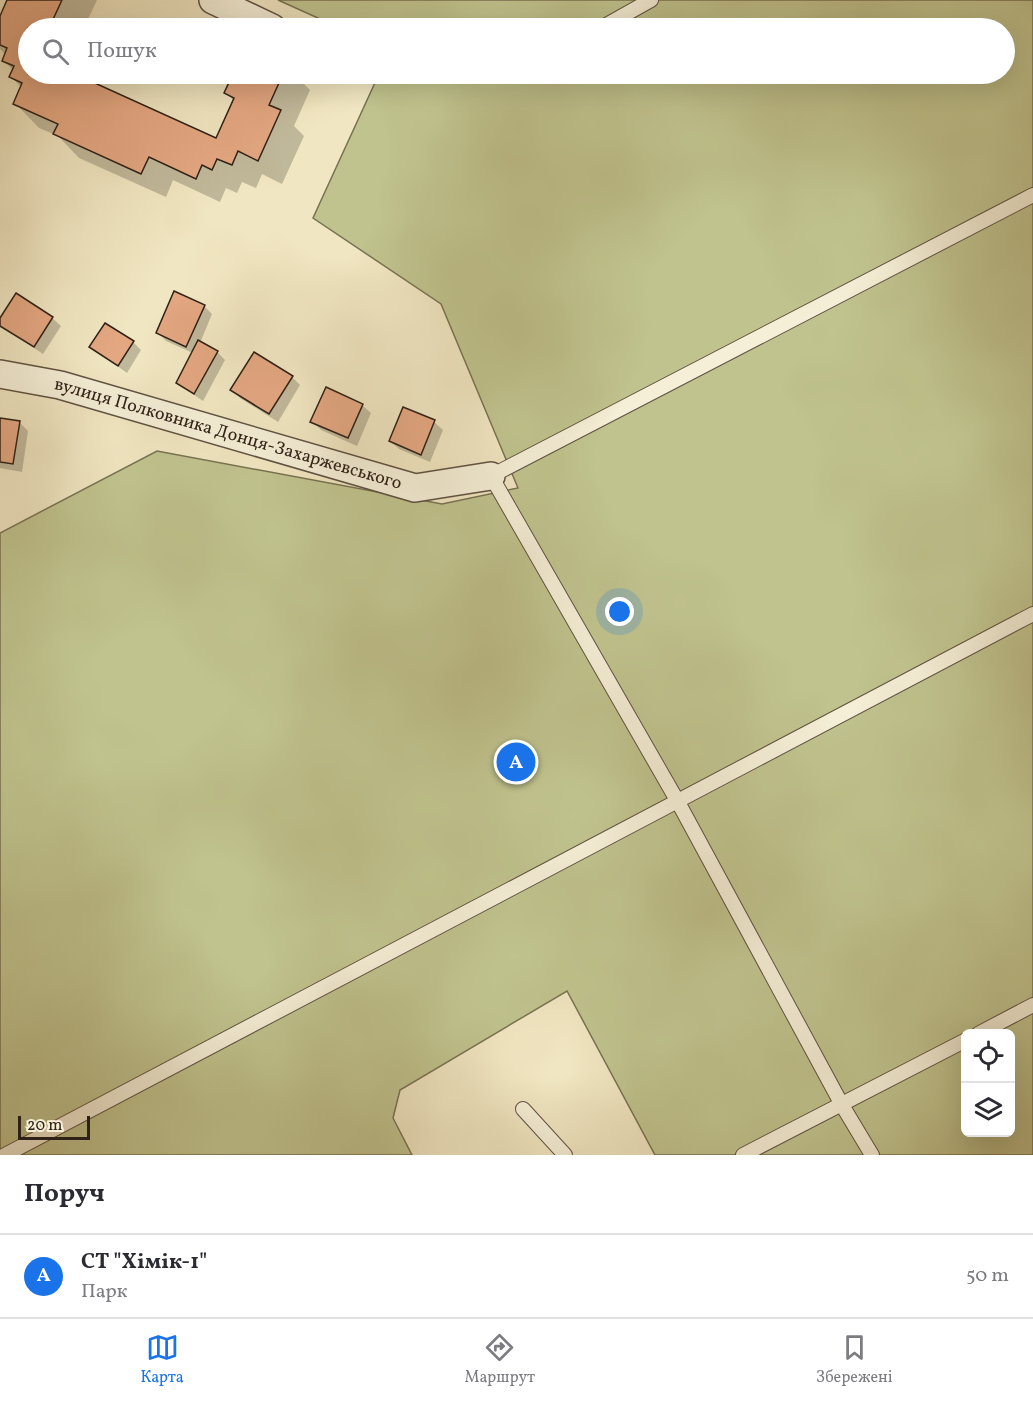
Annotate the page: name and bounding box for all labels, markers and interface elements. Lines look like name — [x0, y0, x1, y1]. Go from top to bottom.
search box — [18, 18, 1015, 84]
icon: search — [39, 35, 72, 68]
text: Пошук — [87, 36, 157, 67]
street label: вулиця Полковника Донця-Захаржевського — [52, 372, 405, 496]
your location — [605, 597, 634, 626]
pin: A — [496, 740, 536, 784]
map controls — [961, 1029, 1015, 1137]
button: locate — [961, 1029, 1015, 1083]
button: layers — [961, 1083, 1015, 1137]
scale bar — [18, 1113, 90, 1140]
text: 20 m — [27, 1115, 62, 1137]
text: Поруч — [24, 1176, 105, 1212]
text: СТ "Хімік-1" — [81, 1247, 207, 1278]
text: A — [36, 1262, 51, 1290]
text: 50 m — [966, 1262, 1009, 1290]
text: Парк — [81, 1278, 127, 1306]
tab: Карта — [140, 1331, 184, 1389]
tab: Маршрут — [465, 1331, 535, 1389]
tab: Збережені — [816, 1331, 893, 1389]

